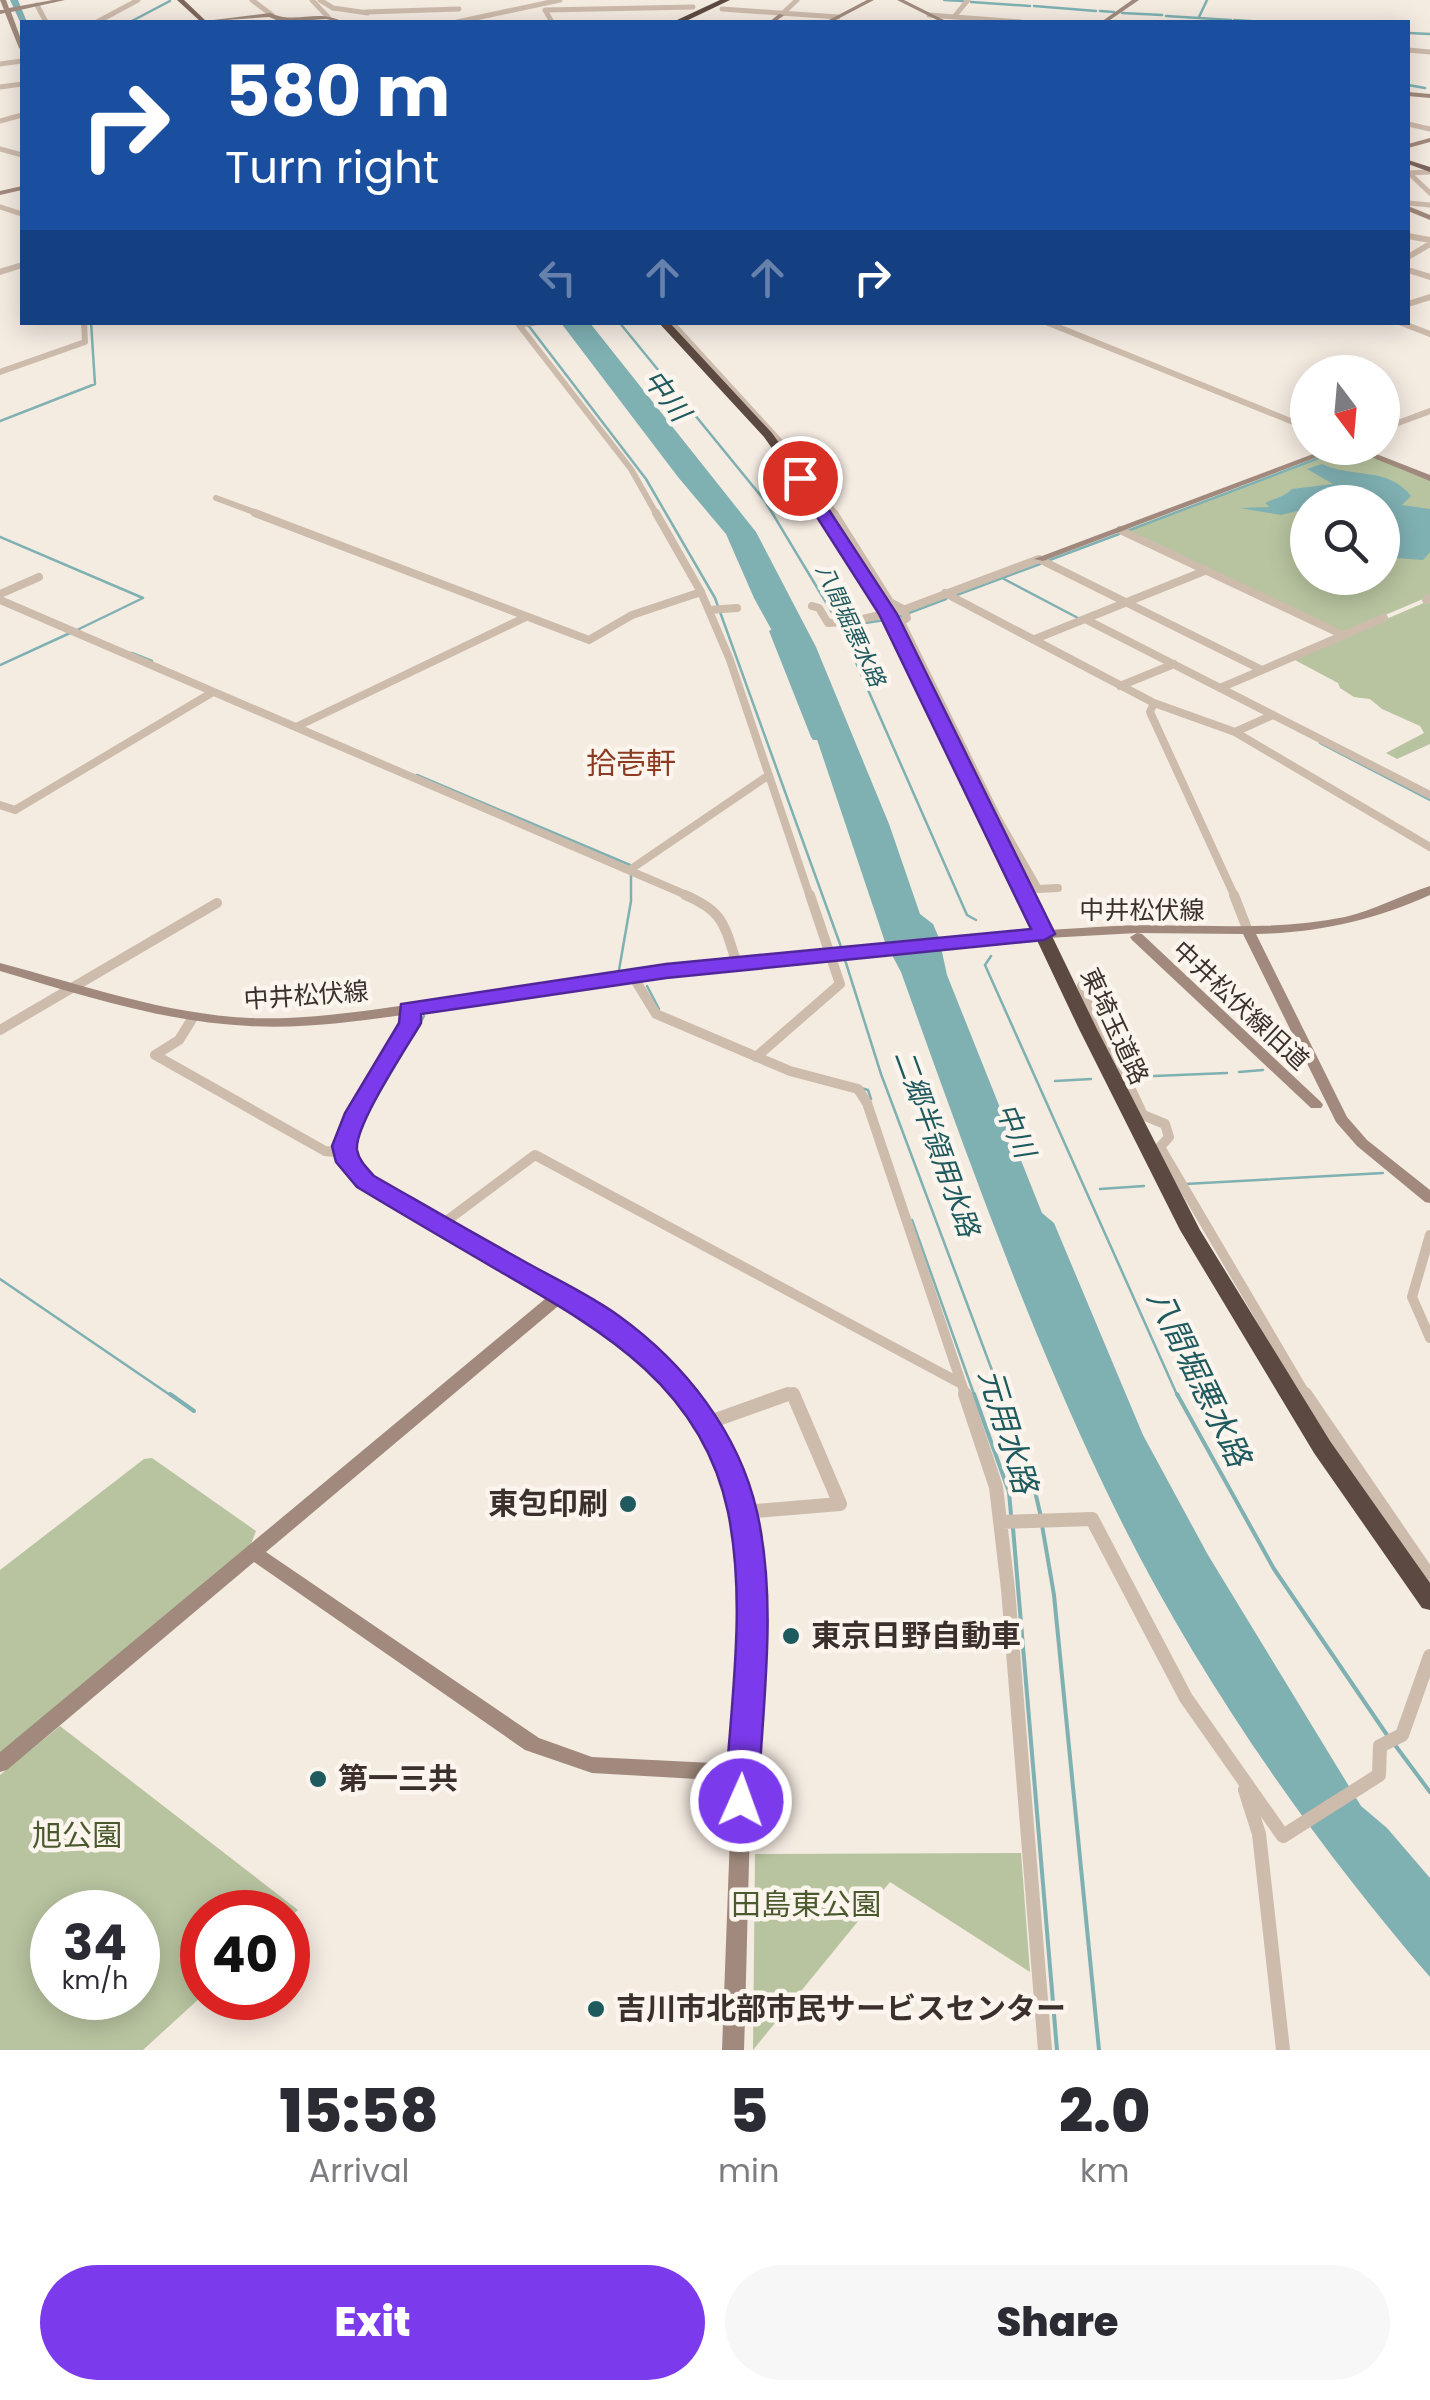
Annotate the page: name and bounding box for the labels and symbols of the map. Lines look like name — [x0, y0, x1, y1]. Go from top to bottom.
north arrow — [1290, 355, 1400, 465]
water label: 中川 — [634, 361, 701, 432]
pin — [758, 436, 843, 521]
water label: 八間堀悪水路 — [809, 559, 893, 693]
district label: 拾壱軒 — [586, 742, 676, 785]
street label: 中井松伏線 — [1079, 893, 1205, 928]
street label: 中井松伏線旧道 — [1165, 933, 1317, 1078]
street label: 東埼玉道路 — [1072, 962, 1157, 1090]
street label: 中井松伏線 — [242, 974, 370, 1017]
water label: 二郷半領用水路 — [885, 1044, 989, 1244]
water label: 中川 — [987, 1097, 1046, 1166]
water label: 八間堀悪水路 — [1137, 1282, 1263, 1477]
water label: 元用水路 — [968, 1363, 1050, 1501]
place label: 東包印刷 — [488, 1482, 608, 1525]
marker: 東包印刷 — [617, 1493, 639, 1515]
place label: 東京日野自動車 — [811, 1614, 1021, 1657]
marker: 東京日野自動車 — [780, 1625, 802, 1647]
position arrow — [689, 1749, 793, 1853]
place label: 第一三共 — [338, 1757, 458, 1800]
marker: 第一三共 — [307, 1768, 329, 1790]
park label: 旭公園 — [32, 1814, 122, 1857]
park label: 田島東公園 — [731, 1883, 881, 1926]
speed limit sign: 40 — [180, 1890, 310, 2020]
place label: 吉川市北部市民サービスセンター — [616, 1987, 1066, 2030]
marker: 吉川市北部市民サービスセンター — [585, 1998, 607, 2020]

